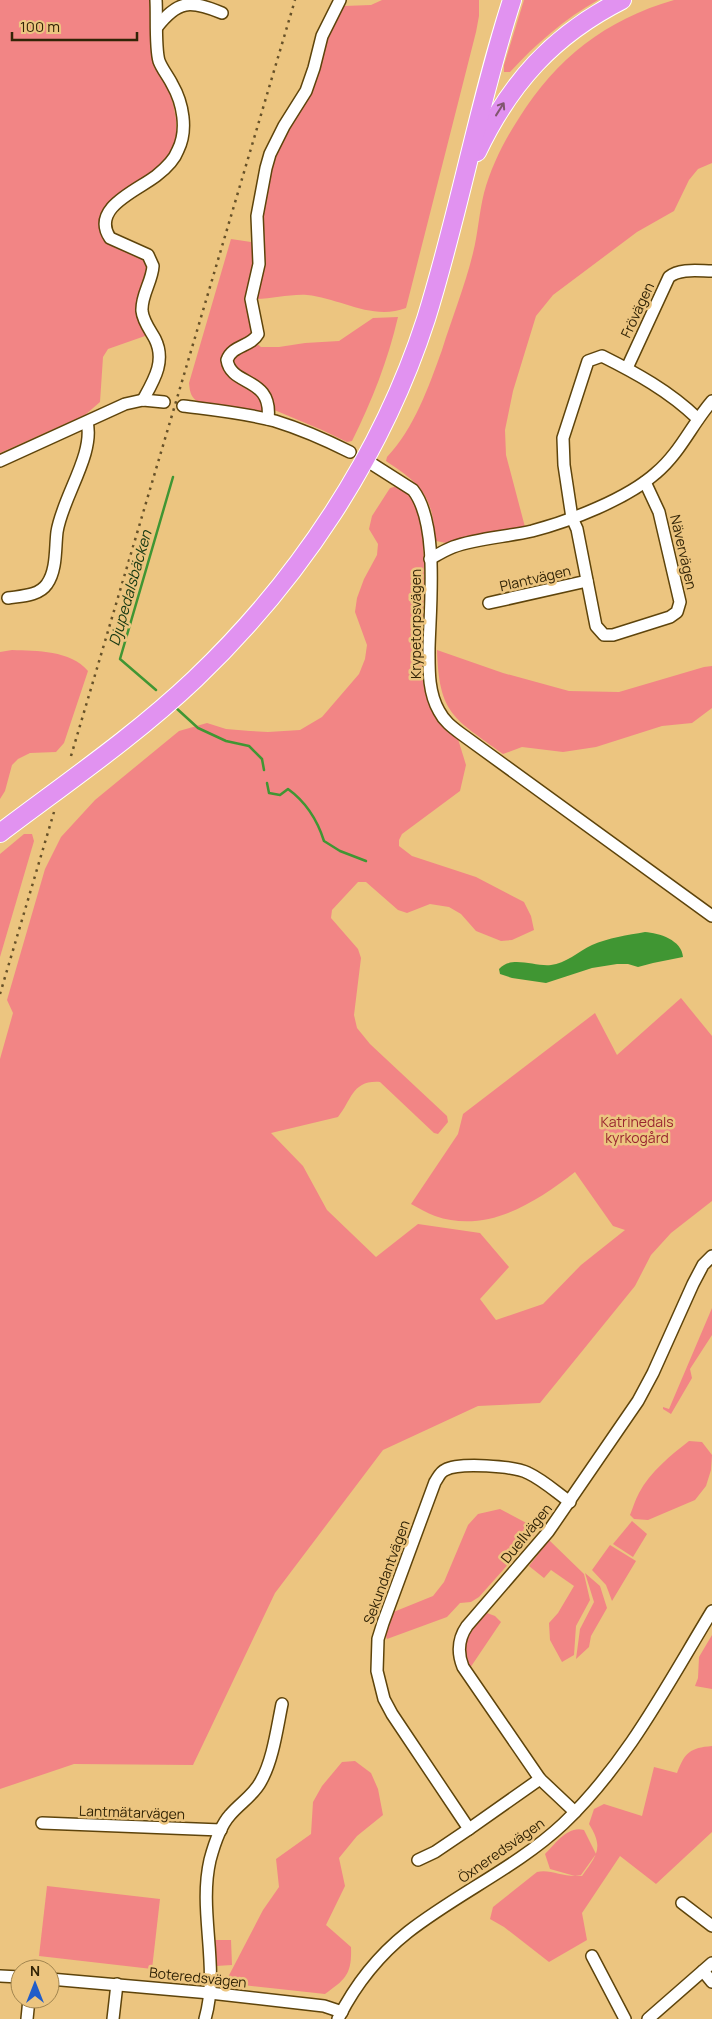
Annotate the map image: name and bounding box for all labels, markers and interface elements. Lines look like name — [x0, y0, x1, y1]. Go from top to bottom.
scale bar — [12, 10, 138, 42]
text: 100 m — [20, 16, 60, 37]
one-way arrow — [495, 103, 505, 117]
street label: Frövägen — [616, 279, 658, 341]
street label: Nävervägen — [666, 513, 702, 591]
water label: Djupedalsbäcken — [103, 527, 157, 648]
street label: Plantvägen — [498, 561, 572, 595]
street label: Krypetorpsvägen — [406, 569, 425, 679]
park label: Katrinedals kyrkogård — [600, 1112, 674, 1147]
street label: Duellvägen — [496, 1499, 556, 1567]
street label: Sekundantvägen — [358, 1517, 414, 1627]
street label: Lantmätarvägen — [79, 1801, 185, 1823]
street label: Öxneredsvägen — [454, 1813, 548, 1887]
north arrow — [10, 1959, 60, 2009]
text: N — [30, 1961, 40, 1980]
street label: Boteredsvägen — [148, 1962, 248, 1992]

